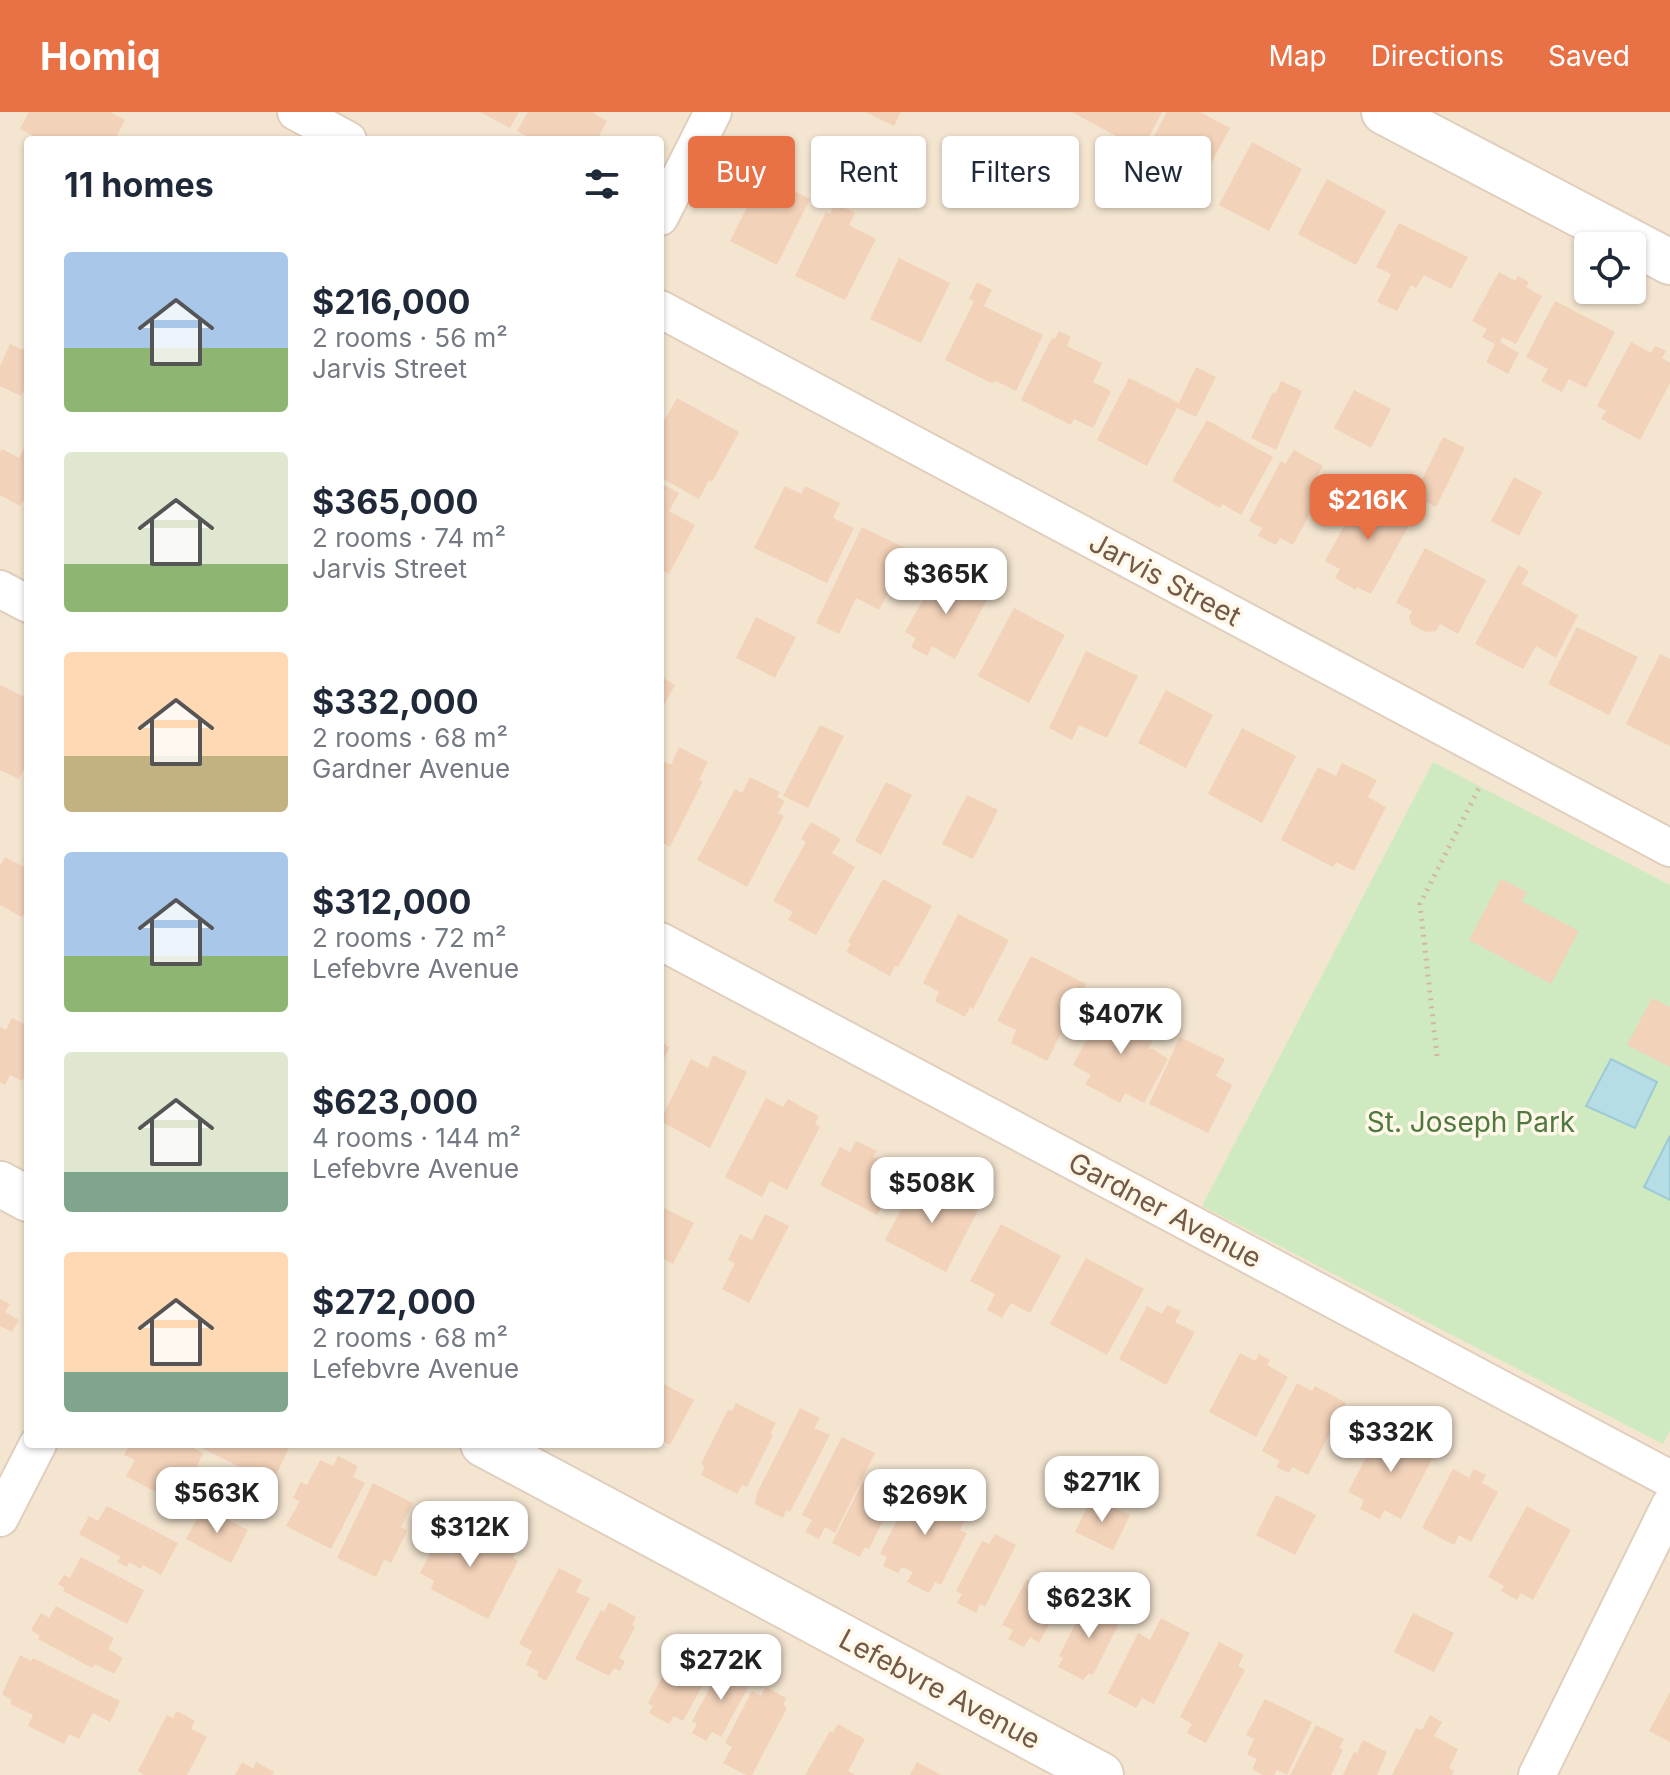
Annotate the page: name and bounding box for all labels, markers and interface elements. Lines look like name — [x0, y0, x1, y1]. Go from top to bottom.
text: Homiq — [40, 33, 161, 79]
text: Map — [1268, 39, 1327, 73]
text: Directions — [1371, 39, 1504, 73]
text: Saved — [1548, 39, 1630, 73]
chip: Buy — [688, 136, 795, 208]
chip: Rent — [811, 136, 926, 208]
chip: Filters — [942, 136, 1079, 208]
chip: New — [1095, 136, 1211, 208]
icon: filters — [580, 162, 624, 206]
text: 11 homes — [64, 164, 214, 205]
map controls — [1574, 232, 1646, 304]
button: locate — [1574, 232, 1646, 304]
text: $216,000 — [312, 281, 471, 322]
icon: home — [128, 284, 224, 380]
text: 2 rooms · 56 m² — [312, 322, 508, 353]
text: Jarvis Street — [312, 353, 467, 384]
pin: $216K — [1312, 474, 1424, 542]
text: $365,000 — [312, 481, 478, 522]
icon: home — [128, 484, 224, 580]
text: $216K — [1328, 484, 1408, 515]
text: 2 rooms · 74 m² — [312, 522, 506, 553]
street label: Jarvis Street — [1083, 525, 1247, 633]
pin: $365K — [890, 548, 1002, 616]
text: Jarvis Street — [312, 553, 467, 584]
text: $365K — [903, 558, 989, 589]
text: $332,000 — [312, 681, 479, 722]
icon: home — [128, 684, 224, 780]
text: 2 rooms · 68 m² — [312, 722, 508, 753]
text: Gardner Avenue — [312, 753, 510, 784]
text: $312,000 — [312, 881, 471, 922]
icon: home — [128, 884, 224, 980]
text: 2 rooms · 72 m² — [312, 922, 506, 953]
text: Lefebvre Avenue — [312, 953, 519, 984]
pin: $407K — [1065, 988, 1177, 1056]
text: $407K — [1078, 998, 1164, 1029]
text: $623,000 — [312, 1081, 478, 1122]
icon: home — [128, 1084, 224, 1180]
park label: St. Joseph Park — [1367, 1105, 1575, 1139]
text: 4 rooms · 144 m² — [312, 1122, 521, 1153]
street label: Gardner Avenue — [1063, 1145, 1267, 1275]
text: Lefebvre Avenue — [312, 1153, 519, 1184]
pin: $508K — [876, 1157, 988, 1225]
text: $508K — [889, 1167, 975, 1198]
text: $272,000 — [312, 1281, 476, 1322]
icon: home — [128, 1284, 224, 1380]
text: 2 rooms · 68 m² — [312, 1322, 508, 1353]
text: Lefebvre Avenue — [312, 1353, 519, 1384]
pin: $332K — [1335, 1406, 1447, 1474]
text: $332K — [1348, 1416, 1434, 1447]
pin: $271K — [1046, 1456, 1158, 1524]
text: $271K — [1063, 1466, 1141, 1497]
pin: $563K — [161, 1467, 273, 1535]
pin: $269K — [869, 1469, 981, 1537]
text: $563K — [174, 1477, 260, 1508]
text: $269K — [882, 1479, 968, 1510]
pin: $312K — [414, 1501, 526, 1569]
text: $312K — [430, 1511, 510, 1542]
pin: $623K — [1033, 1572, 1145, 1640]
text: $623K — [1046, 1582, 1132, 1613]
street label: Lefebvre Avenue — [834, 1622, 1046, 1756]
pin: $272K — [665, 1634, 777, 1702]
text: $272K — [679, 1644, 763, 1675]

